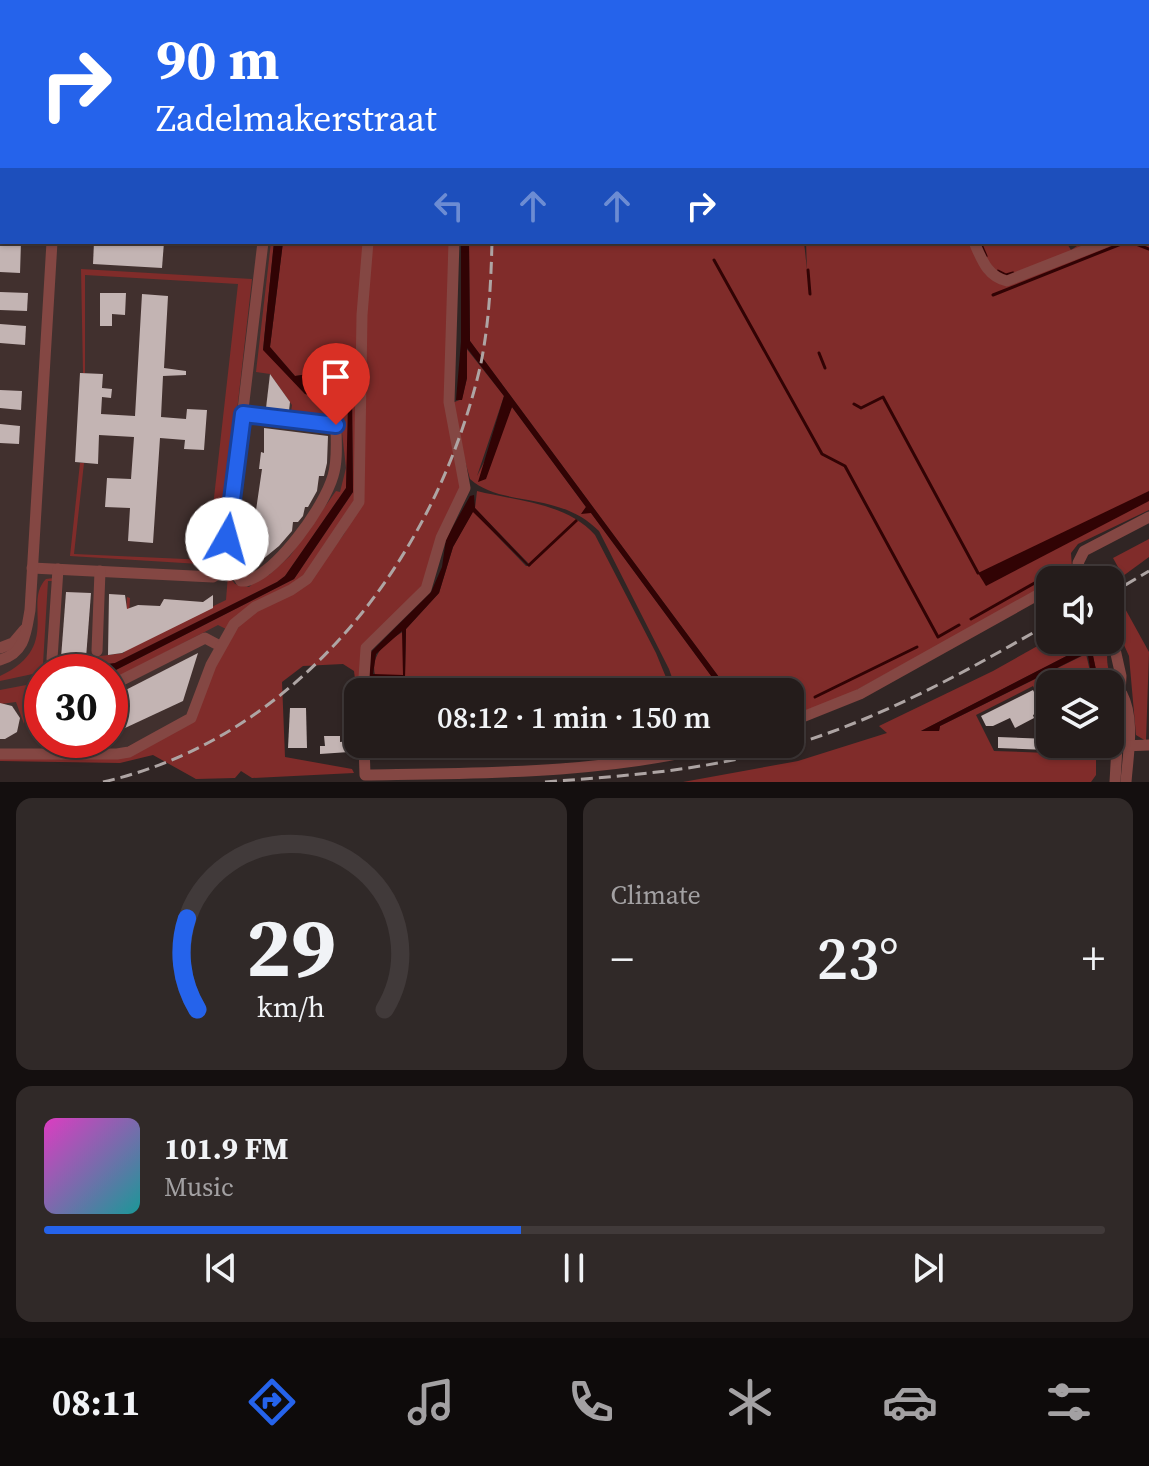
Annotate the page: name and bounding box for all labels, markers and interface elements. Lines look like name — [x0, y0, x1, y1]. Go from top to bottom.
text: 90 m — [156, 21, 279, 98]
icon: right — [24, 32, 128, 136]
text: Zadelmakerstraat — [156, 94, 437, 143]
icon: left — [427, 184, 471, 228]
icon: ahead — [511, 184, 555, 228]
icon: ahead — [595, 184, 639, 228]
icon: right — [679, 184, 723, 228]
pin — [302, 343, 370, 425]
icon: arrive — [314, 355, 358, 399]
position arrow — [185, 497, 269, 581]
map controls — [1036, 566, 1124, 758]
button: sound — [1036, 566, 1124, 654]
speed limit sign: 30 — [24, 654, 128, 758]
button: layers — [1036, 670, 1124, 758]
text: 08:12 · 1 min · 150 m — [437, 697, 711, 738]
text: Climate — [611, 877, 701, 913]
text: 29 — [246, 890, 336, 1004]
text: 23° — [817, 917, 899, 999]
text: − — [611, 928, 634, 989]
text: + — [1082, 928, 1105, 989]
text: km/h — [257, 987, 325, 1027]
text: 101.9 FM — [164, 1128, 289, 1169]
text: Music — [164, 1169, 234, 1205]
icon: previous — [199, 1246, 243, 1290]
icon: pause — [552, 1246, 596, 1290]
icon: next — [906, 1246, 950, 1290]
icon: directions — [244, 1374, 300, 1430]
icon: music — [403, 1374, 459, 1430]
icon: phone — [563, 1374, 619, 1430]
icon: climate — [722, 1374, 778, 1430]
icon: car — [882, 1374, 938, 1430]
icon: filters — [1041, 1374, 1097, 1430]
text: 08:11 — [52, 1378, 141, 1427]

